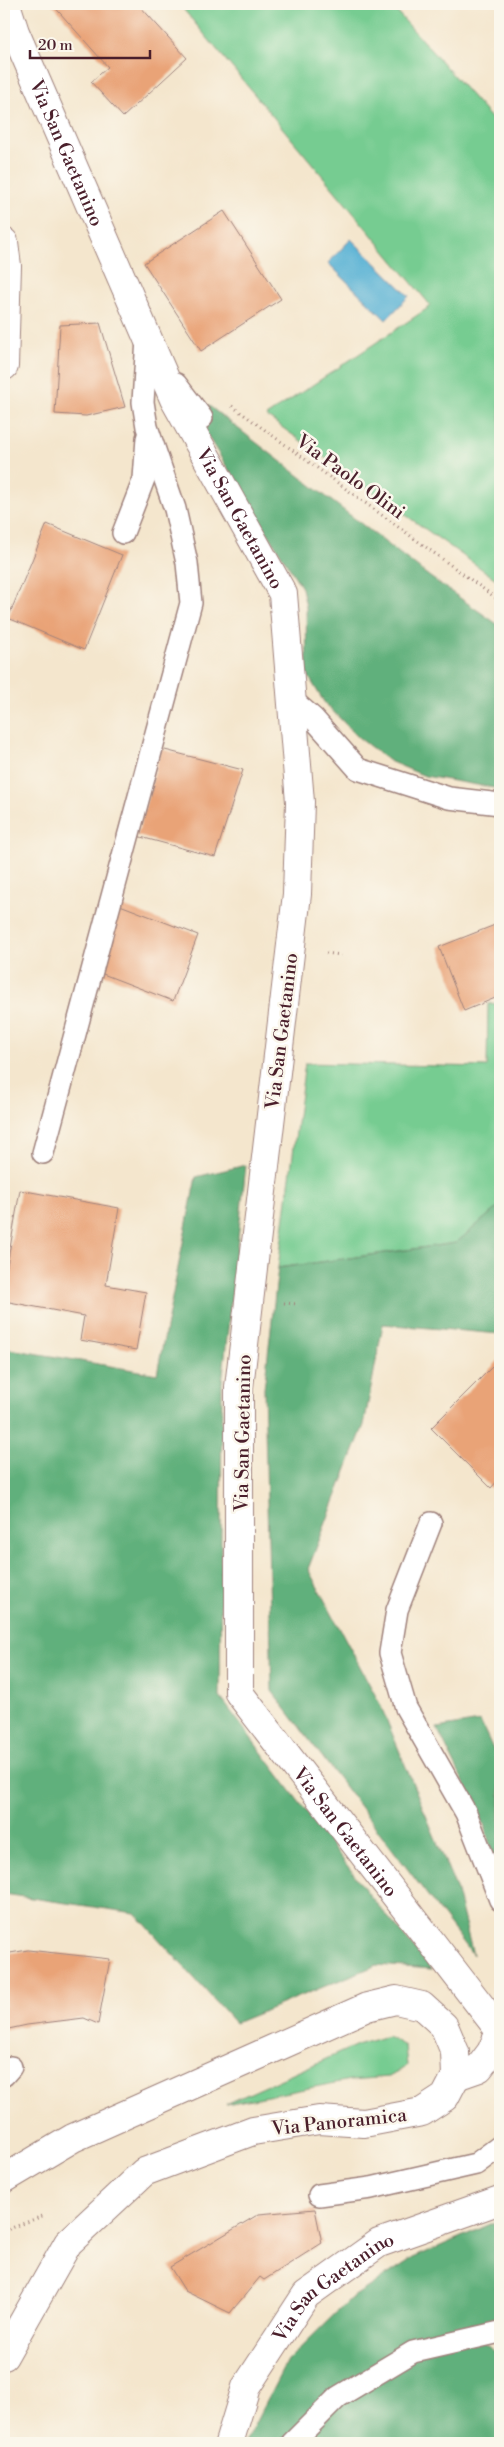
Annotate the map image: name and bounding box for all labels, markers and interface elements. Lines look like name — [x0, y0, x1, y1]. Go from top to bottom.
scale bar — [30, 28, 150, 60]
text: 20 m — [38, 36, 73, 55]
street label: Via San Gaetanino — [24, 75, 109, 230]
street label: Via Paolo Olini — [290, 429, 410, 524]
street label: Via San Gaetanino — [190, 443, 289, 593]
street label: Via San Gaetanino — [260, 951, 304, 1112]
street label: Via San Gaetanino — [230, 1354, 256, 1513]
street label: Via San Gaetanino — [287, 1762, 403, 1902]
street label: Via Panoramica — [269, 2103, 408, 2141]
street label: Via San Gaetanino — [267, 2228, 397, 2347]

